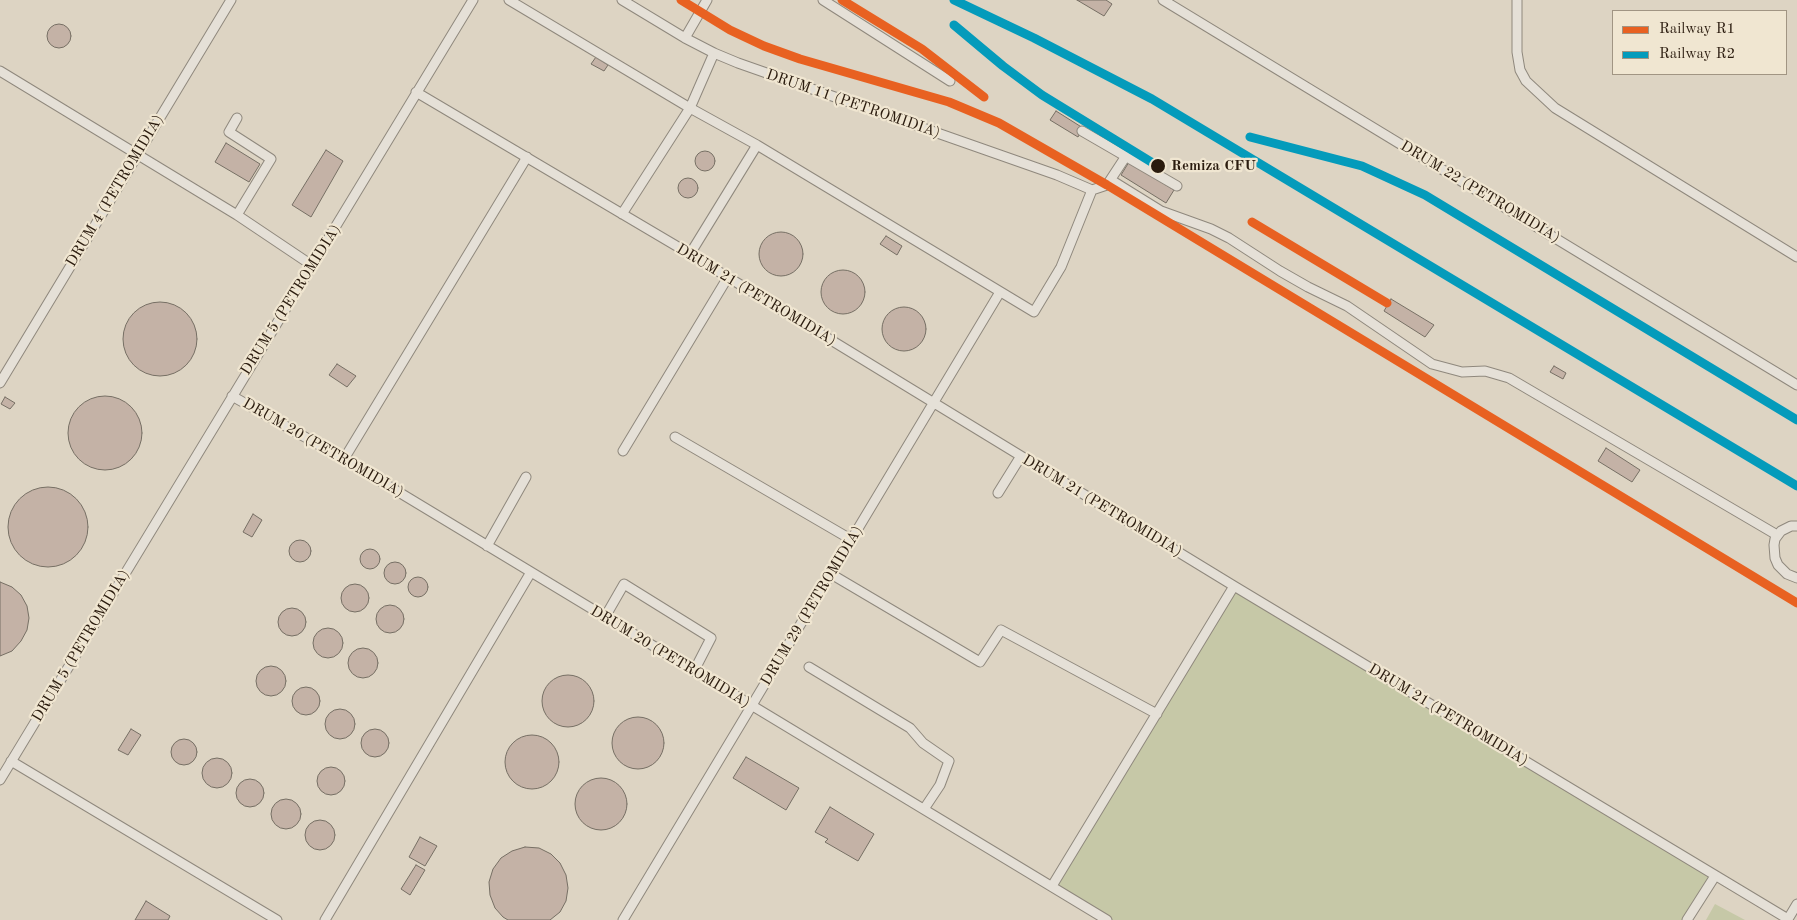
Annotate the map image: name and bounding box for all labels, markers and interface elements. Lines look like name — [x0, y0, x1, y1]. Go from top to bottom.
legend — [1612, 10, 1787, 75]
text: Railway R1 — [1659, 22, 1735, 37]
text: Railway R2 — [1659, 47, 1735, 62]
street label: DRUM 11 (PETROMIDIA) — [763, 66, 943, 142]
street label: DRUM 4 (PETROMIDIA) — [62, 112, 168, 270]
street label: DRUM 22 (PETROMIDIA) — [1397, 137, 1563, 247]
marker: Remiza CFU — [1149, 157, 1167, 175]
place label: Remiza CFU — [1171, 157, 1256, 175]
street label: DRUM 5 (PETROMIDIA) — [237, 221, 345, 379]
street label: DRUM 21 (PETROMIDIA) — [673, 240, 839, 350]
street label: DRUM 20 (PETROMIDIA) — [239, 394, 407, 502]
street label: DRUM 21 (PETROMIDIA) — [1019, 451, 1185, 561]
street label: DRUM 29 (PETROMIDIA) — [757, 523, 867, 689]
street label: DRUM 5 (PETROMIDIA) — [28, 567, 134, 725]
street label: DRUM 20 (PETROMIDIA) — [587, 602, 753, 712]
street label: DRUM 21 (PETROMIDIA) — [1365, 660, 1531, 770]

